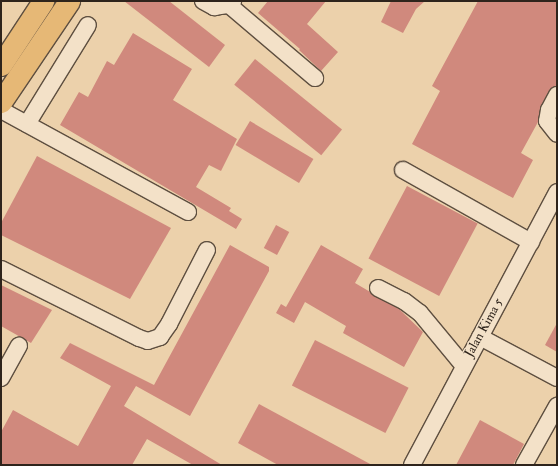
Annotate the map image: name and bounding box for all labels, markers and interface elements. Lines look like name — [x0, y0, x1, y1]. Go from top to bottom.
street label: Jalan Kima 5 — [461, 296, 507, 360]

